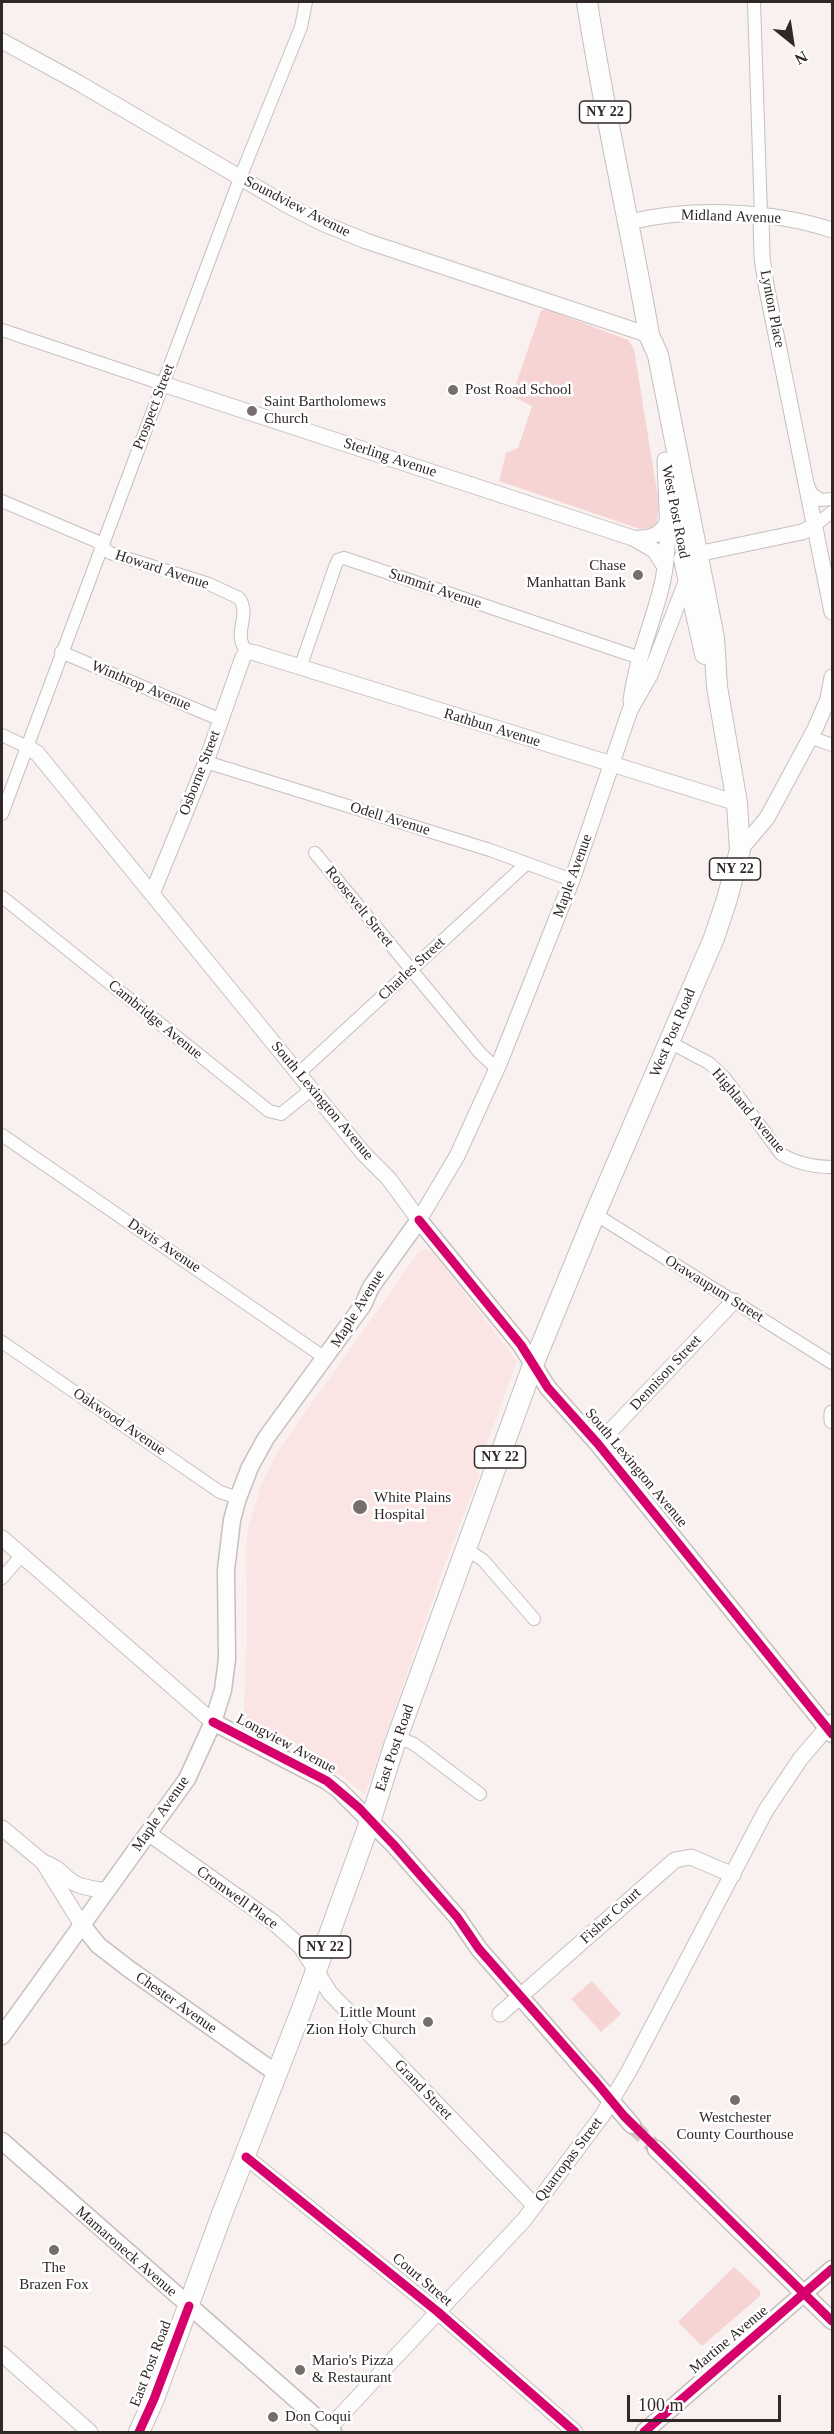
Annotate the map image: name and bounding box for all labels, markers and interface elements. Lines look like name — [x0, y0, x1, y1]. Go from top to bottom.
north arrow — [762, 12, 822, 72]
text: N — [792, 48, 811, 68]
road number: NY 22 — [580, 101, 630, 123]
street label: Soundview Avenue — [241, 172, 353, 242]
street label: Midland Avenue — [681, 206, 781, 228]
street label: Lynton Place — [756, 269, 788, 349]
street label: Prospect Street — [129, 362, 179, 452]
place label: Post Road School — [465, 381, 572, 399]
marker: Post Road School — [446, 383, 460, 397]
place label: Saint Bartholomews Church — [264, 393, 386, 428]
marker: Saint Bartholomews Church — [245, 404, 259, 418]
street label: Sterling Avenue — [341, 434, 439, 482]
street label: West Post Road — [657, 464, 693, 560]
street label: Howard Avenue — [113, 546, 211, 594]
place label: Chase Manhattan Bank — [526, 557, 626, 592]
street label: Summit Avenue — [386, 565, 484, 613]
marker: Chase Manhattan Bank — [631, 568, 645, 582]
street label: Winthrop Avenue — [89, 657, 193, 715]
street label: Rathbun Avenue — [441, 705, 543, 751]
street label: Osborne Street — [176, 728, 224, 818]
street label: Odell Avenue — [348, 798, 432, 840]
street label: Maple Avenue — [550, 832, 596, 920]
road number: NY 22 — [710, 858, 760, 880]
street label: Roosevelt Street — [321, 863, 397, 951]
street label: Charles Street — [375, 934, 449, 1004]
street label: Cambridge Avenue — [104, 977, 206, 1063]
street label: West Post Road — [646, 986, 700, 1080]
street label: South Lexington Avenue — [267, 1038, 377, 1164]
street label: Highland Avenue — [707, 1065, 789, 1157]
street label: Davis Avenue — [124, 1215, 204, 1277]
street label: Orawaupum Street — [661, 1251, 767, 1327]
street label: Maple Avenue — [327, 1267, 389, 1351]
street label: Dennison Street — [627, 1332, 705, 1414]
street label: Oakwood Avenue — [69, 1384, 169, 1460]
street label: South Lexington Avenue — [581, 1405, 691, 1531]
road number: NY 22 — [474, 1446, 526, 1468]
place label: White Plains Hospital — [374, 1489, 451, 1524]
marker: White Plains Hospital — [351, 1498, 369, 1516]
street label: East Post Road — [372, 1702, 418, 1794]
street label: Longview Avenue — [233, 1710, 339, 1778]
street label: Maple Avenue — [129, 1773, 193, 1855]
street label: Cromwell Place — [193, 1862, 281, 1934]
street label: Fisher Court — [577, 1884, 645, 1948]
road number: NY 22 — [300, 1936, 350, 1958]
street label: Chester Avenue — [132, 1968, 220, 2038]
place label: Little Mount Zion Holy Church — [306, 2004, 416, 2039]
marker: Little Mount Zion Holy Church — [421, 2015, 435, 2029]
street label: Grand Street — [390, 2056, 456, 2124]
marker: Westchester County Courthouse — [728, 2093, 742, 2107]
place label: Westchester County Courthouse — [676, 2109, 794, 2144]
street label: Quarropas Street — [531, 2114, 607, 2206]
street label: Mamaroneck Avenue — [72, 2203, 180, 2301]
marker: The Brazen Fox — [47, 2243, 61, 2257]
street label: Court Street — [388, 2250, 456, 2310]
place label: The Brazen Fox — [19, 2259, 89, 2294]
street label: Martine Avenue — [686, 2302, 772, 2378]
street label: East Post Road — [126, 2318, 176, 2410]
place label: Mario's Pizza & Restaurant — [312, 2352, 393, 2387]
marker: Mario's Pizza & Restaurant — [293, 2363, 307, 2377]
scale bar — [630, 2383, 784, 2421]
text: 100 m — [638, 2395, 684, 2415]
place label: Don Coqui — [285, 2408, 351, 2426]
marker: Don Coqui — [266, 2410, 280, 2424]

